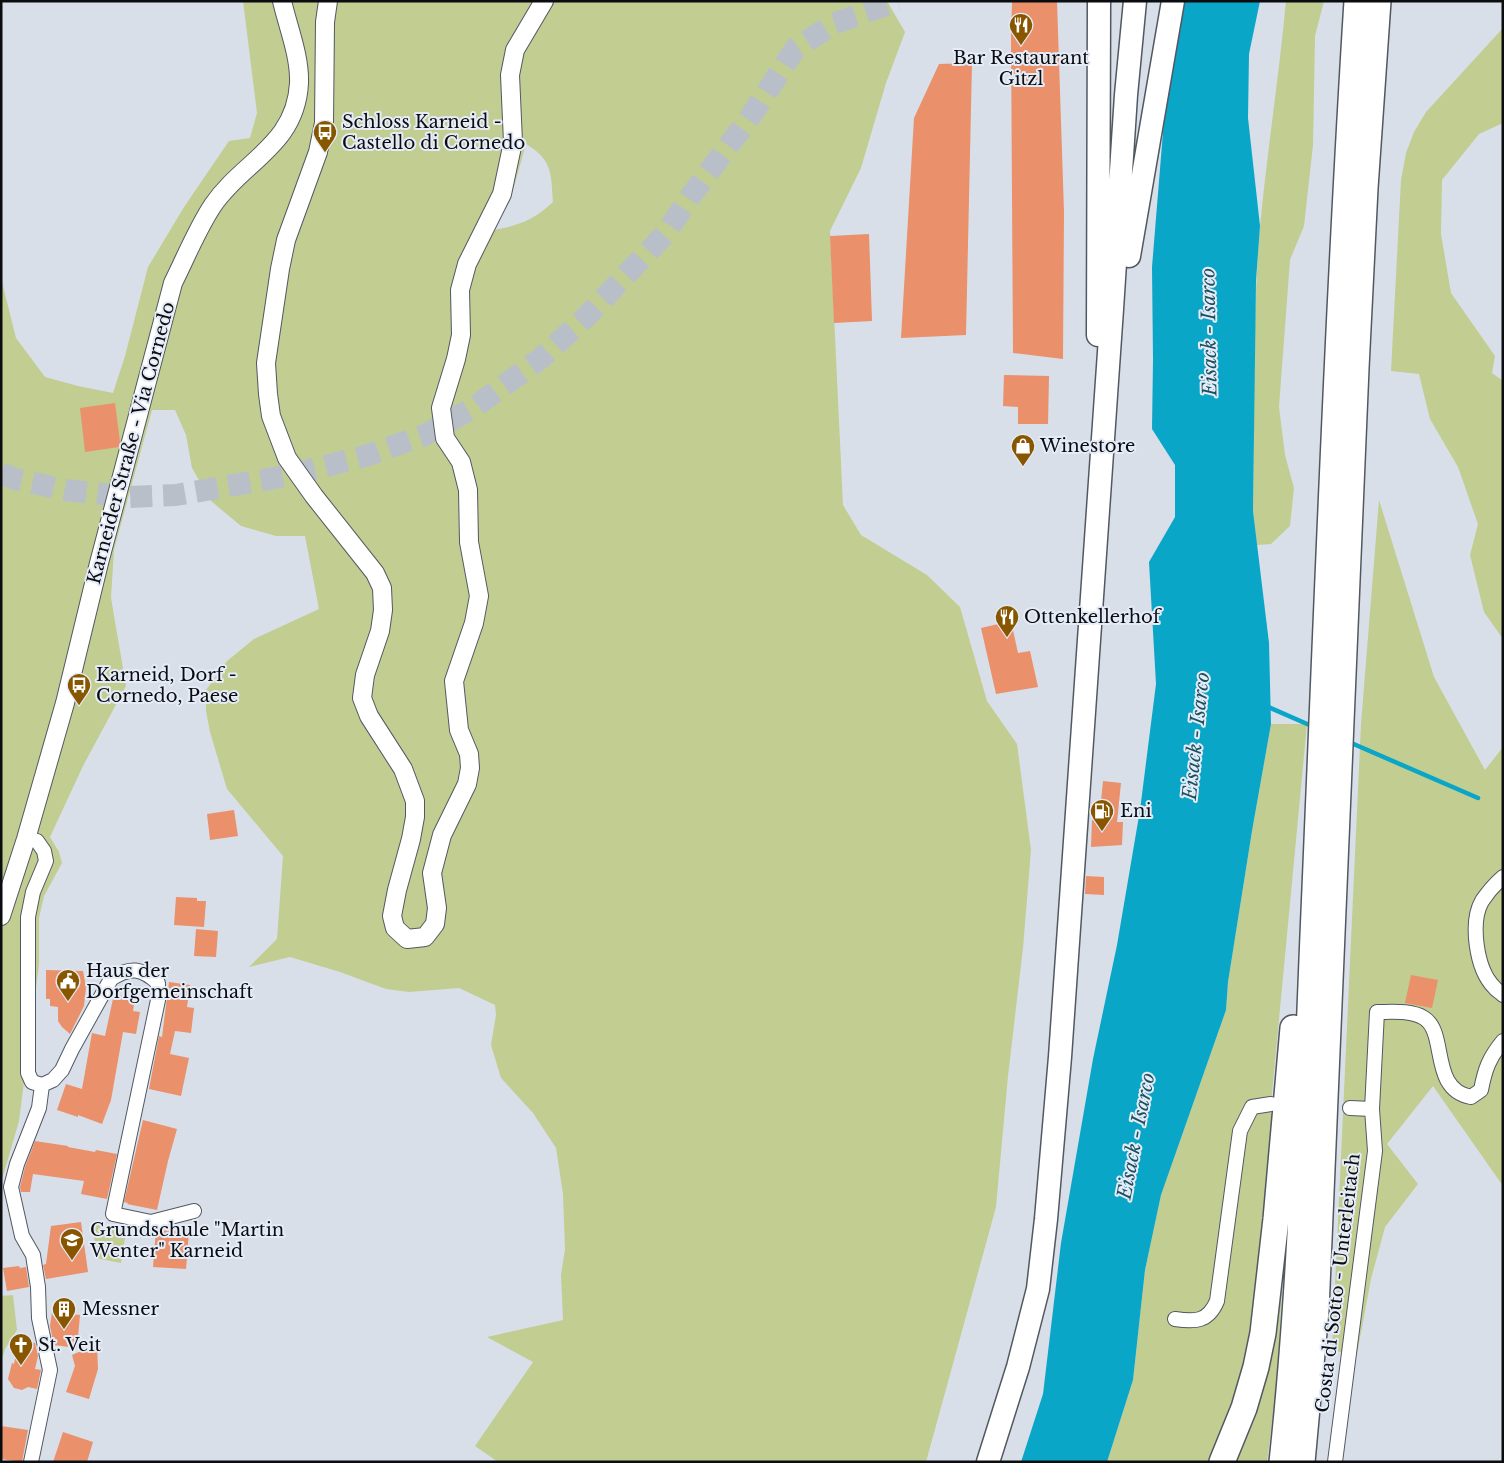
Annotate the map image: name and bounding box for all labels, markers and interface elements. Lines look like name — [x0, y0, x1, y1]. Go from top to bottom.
restaurant icon: Bar Restaurant Gitzl — [1008, 12, 1034, 46]
place label: Bar Restaurant Gitzl — [953, 47, 1089, 90]
place label: Schloss Karneid - Castello di Cornedo — [342, 111, 525, 154]
bus stop icon: Schloss Karneid - Castello di Cornedo — [312, 119, 338, 153]
water label: Eisack - Isarco — [1196, 268, 1222, 397]
street label: Karneider Straße - Via Cornedo — [83, 300, 179, 586]
shop icon: Winestore — [1010, 433, 1036, 467]
place label: Winestore — [1039, 435, 1135, 457]
restaurant icon: Ottenkellerhof — [994, 604, 1020, 638]
place label: Ottenkellerhof — [1024, 606, 1163, 628]
place label: Karneid, Dorf - Cornedo, Paese — [96, 664, 238, 707]
water label: Eisack - Isarco — [1178, 671, 1214, 802]
bus stop icon: Karneid, Dorf - Cornedo, Paese — [66, 672, 92, 706]
fuel station icon: Eni — [1089, 798, 1115, 832]
place label: Eni — [1120, 800, 1152, 822]
place label: Haus der Dorfgemeinschaft — [86, 960, 253, 1003]
public building icon: Haus der Dorfgemeinschaft — [55, 968, 81, 1002]
water label: Eisack - Isarco — [1112, 1071, 1160, 1202]
street label: Costa di Sotto - Unterleitach — [1311, 1152, 1365, 1414]
place label: Grundschule "Martin Wenter" Karneid — [89, 1219, 284, 1262]
school or university icon: Grundschule "Martin Wenter" Karneid — [59, 1227, 85, 1261]
building icon: Messner — [51, 1296, 77, 1330]
place label: Messner — [82, 1298, 160, 1320]
church icon: St. Veit — [8, 1332, 34, 1366]
place label: St. Veit — [38, 1334, 102, 1356]

